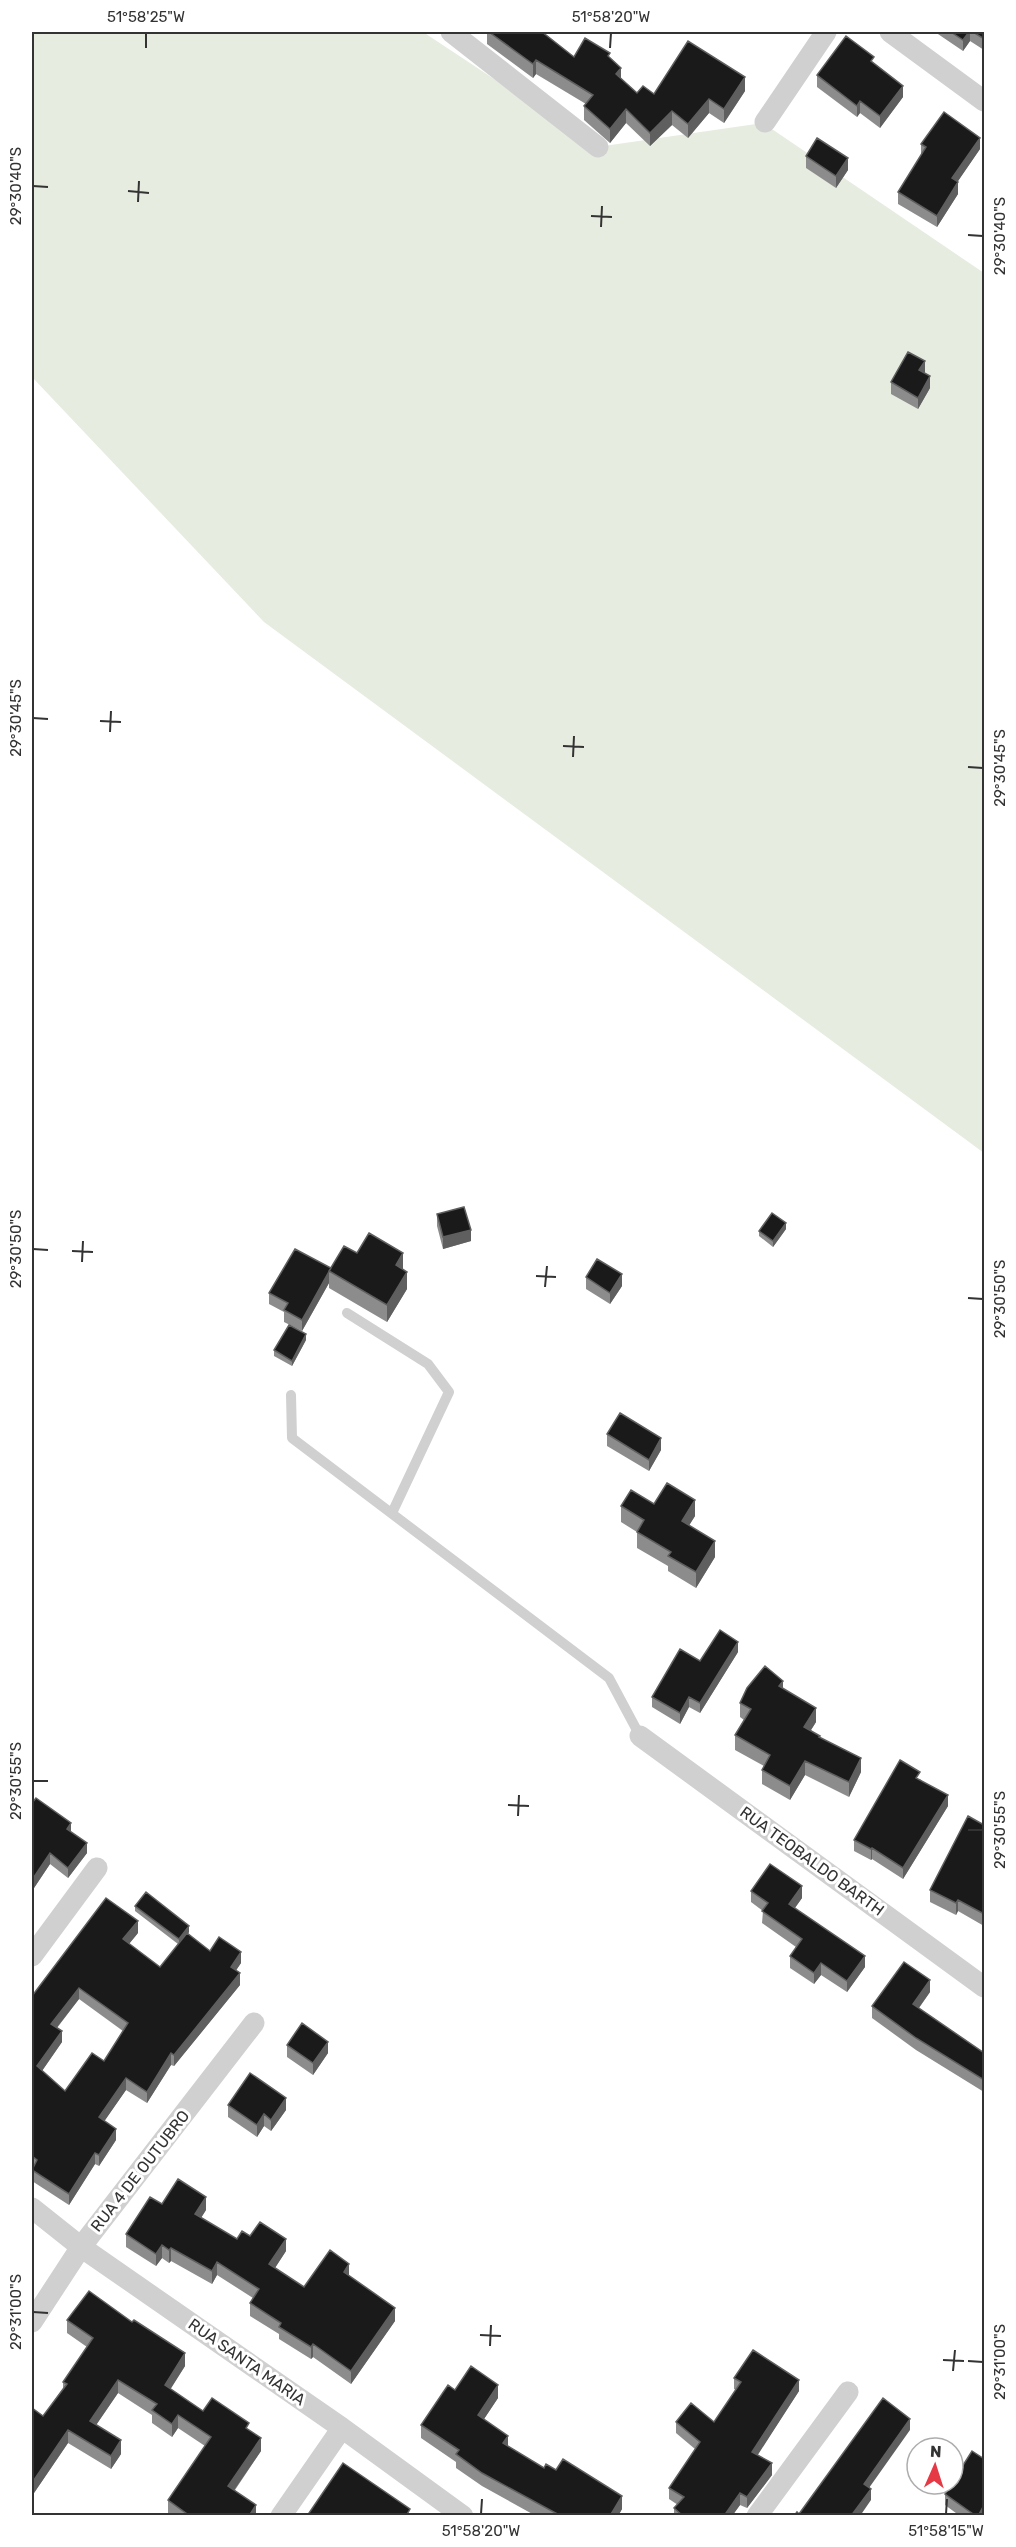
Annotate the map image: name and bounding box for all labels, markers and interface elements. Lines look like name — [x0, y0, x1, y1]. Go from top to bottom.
text: 51°58'25"W — [107, 8, 185, 26]
text: 51°58'20"W — [572, 8, 650, 26]
text: 29°30'40"S — [7, 147, 25, 225]
text: 29°30'40"S — [991, 197, 1009, 275]
text: 29°30'45"S — [7, 679, 25, 757]
text: 29°30'45"S — [991, 729, 1009, 807]
text: 29°30'50"S — [7, 1210, 25, 1288]
text: 29°30'50"S — [991, 1260, 1009, 1338]
text: 29°30'55"S — [7, 1742, 25, 1820]
text: 29°30'55"S — [991, 1791, 1009, 1869]
street label: RUA TEOBALDO BARTH — [736, 1802, 888, 1920]
street label: RUA 4 DE OUTUBRO — [87, 2107, 193, 2235]
text: 29°31'00"S — [7, 2274, 25, 2350]
street label: RUA SANTA MARIA — [185, 2314, 309, 2410]
text: 29°31'00"S — [991, 2324, 1009, 2400]
north arrow — [905, 2436, 965, 2496]
text: N — [930, 2442, 942, 2461]
text: 51°58'20"W — [442, 2522, 520, 2540]
text: 51°58'15"W — [908, 2522, 984, 2540]

